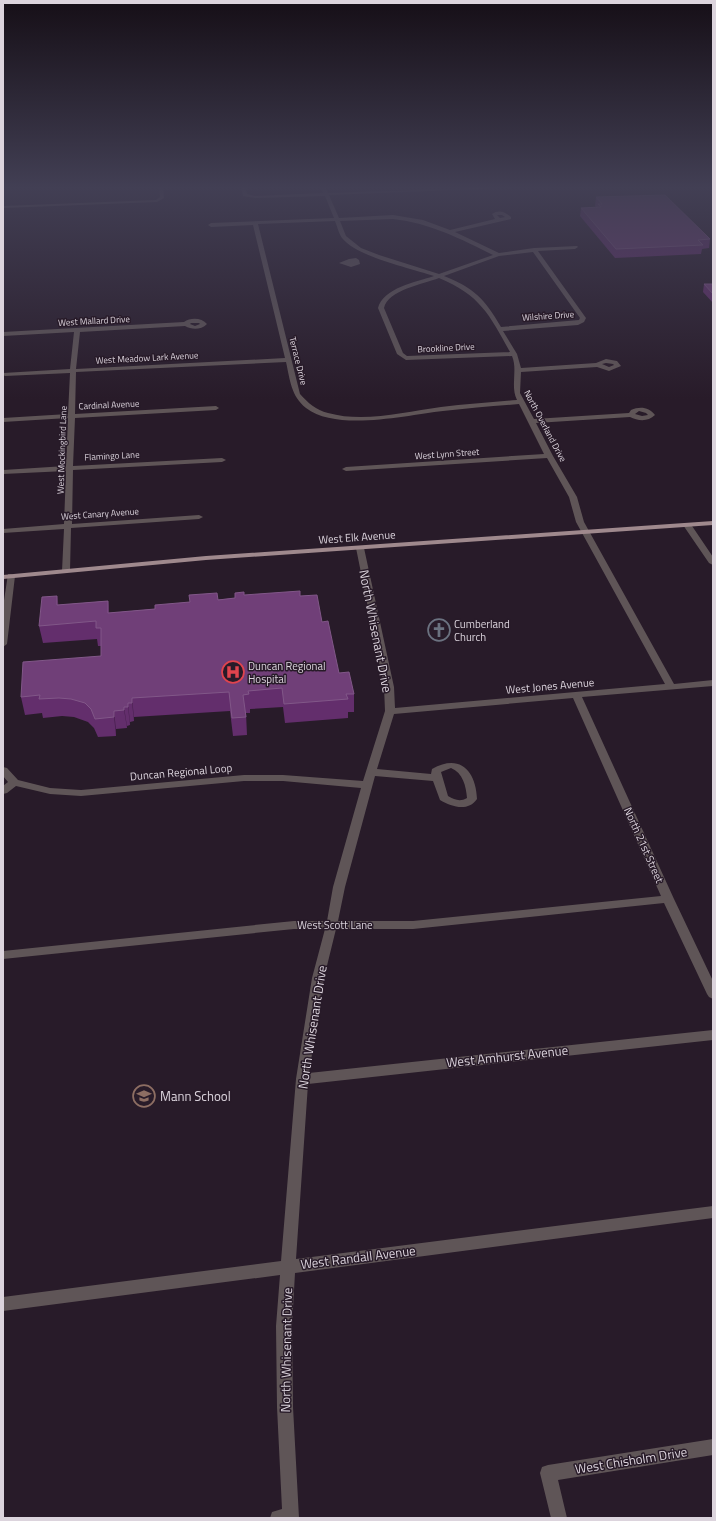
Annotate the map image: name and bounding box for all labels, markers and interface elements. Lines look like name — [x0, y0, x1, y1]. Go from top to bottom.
street label: Wilshire Drive — [521, 307, 575, 324]
street label: West Mallard Drive — [58, 312, 131, 329]
street label: Terrace Drive — [286, 335, 311, 387]
street label: Brookline Drive — [417, 339, 475, 355]
street label: West Meadow Lark Avenue — [95, 348, 199, 367]
street label: North Overland Drive — [521, 388, 570, 464]
street label: Cardinal Avenue — [78, 396, 140, 413]
street label: West Mockingbird Lane — [53, 405, 70, 494]
street label: West Lynn Street — [414, 445, 481, 462]
street label: Flamingo Lane — [84, 448, 140, 463]
street label: West Canary Avenue — [61, 504, 140, 523]
street label: West Elk Avenue — [318, 526, 397, 548]
street label: North Whisenant Drive — [354, 568, 398, 694]
place label: Cumberland Church — [454, 616, 510, 645]
church icon: Cumberland Church — [426, 617, 452, 643]
place label: Duncan Regional Hospital — [248, 658, 326, 687]
hospital icon: Duncan Regional Hospital — [220, 659, 246, 685]
street label: West Jones Avenue — [505, 674, 595, 698]
street label: Duncan Regional Loop — [129, 760, 233, 784]
street label: North 21st Street — [620, 805, 668, 885]
street label: West Scott Lane — [297, 917, 373, 933]
street label: North Whisenant Drive — [292, 964, 332, 1090]
street label: West Amhurst Avenue — [445, 1040, 569, 1072]
school or university icon: Mann School — [131, 1083, 157, 1109]
place label: Mann School — [160, 1086, 231, 1106]
street label: West Randall Avenue — [299, 1240, 417, 1274]
street label: North Whisenant Drive — [275, 1287, 297, 1413]
street label: West Chisholm Drive — [574, 1441, 688, 1479]

